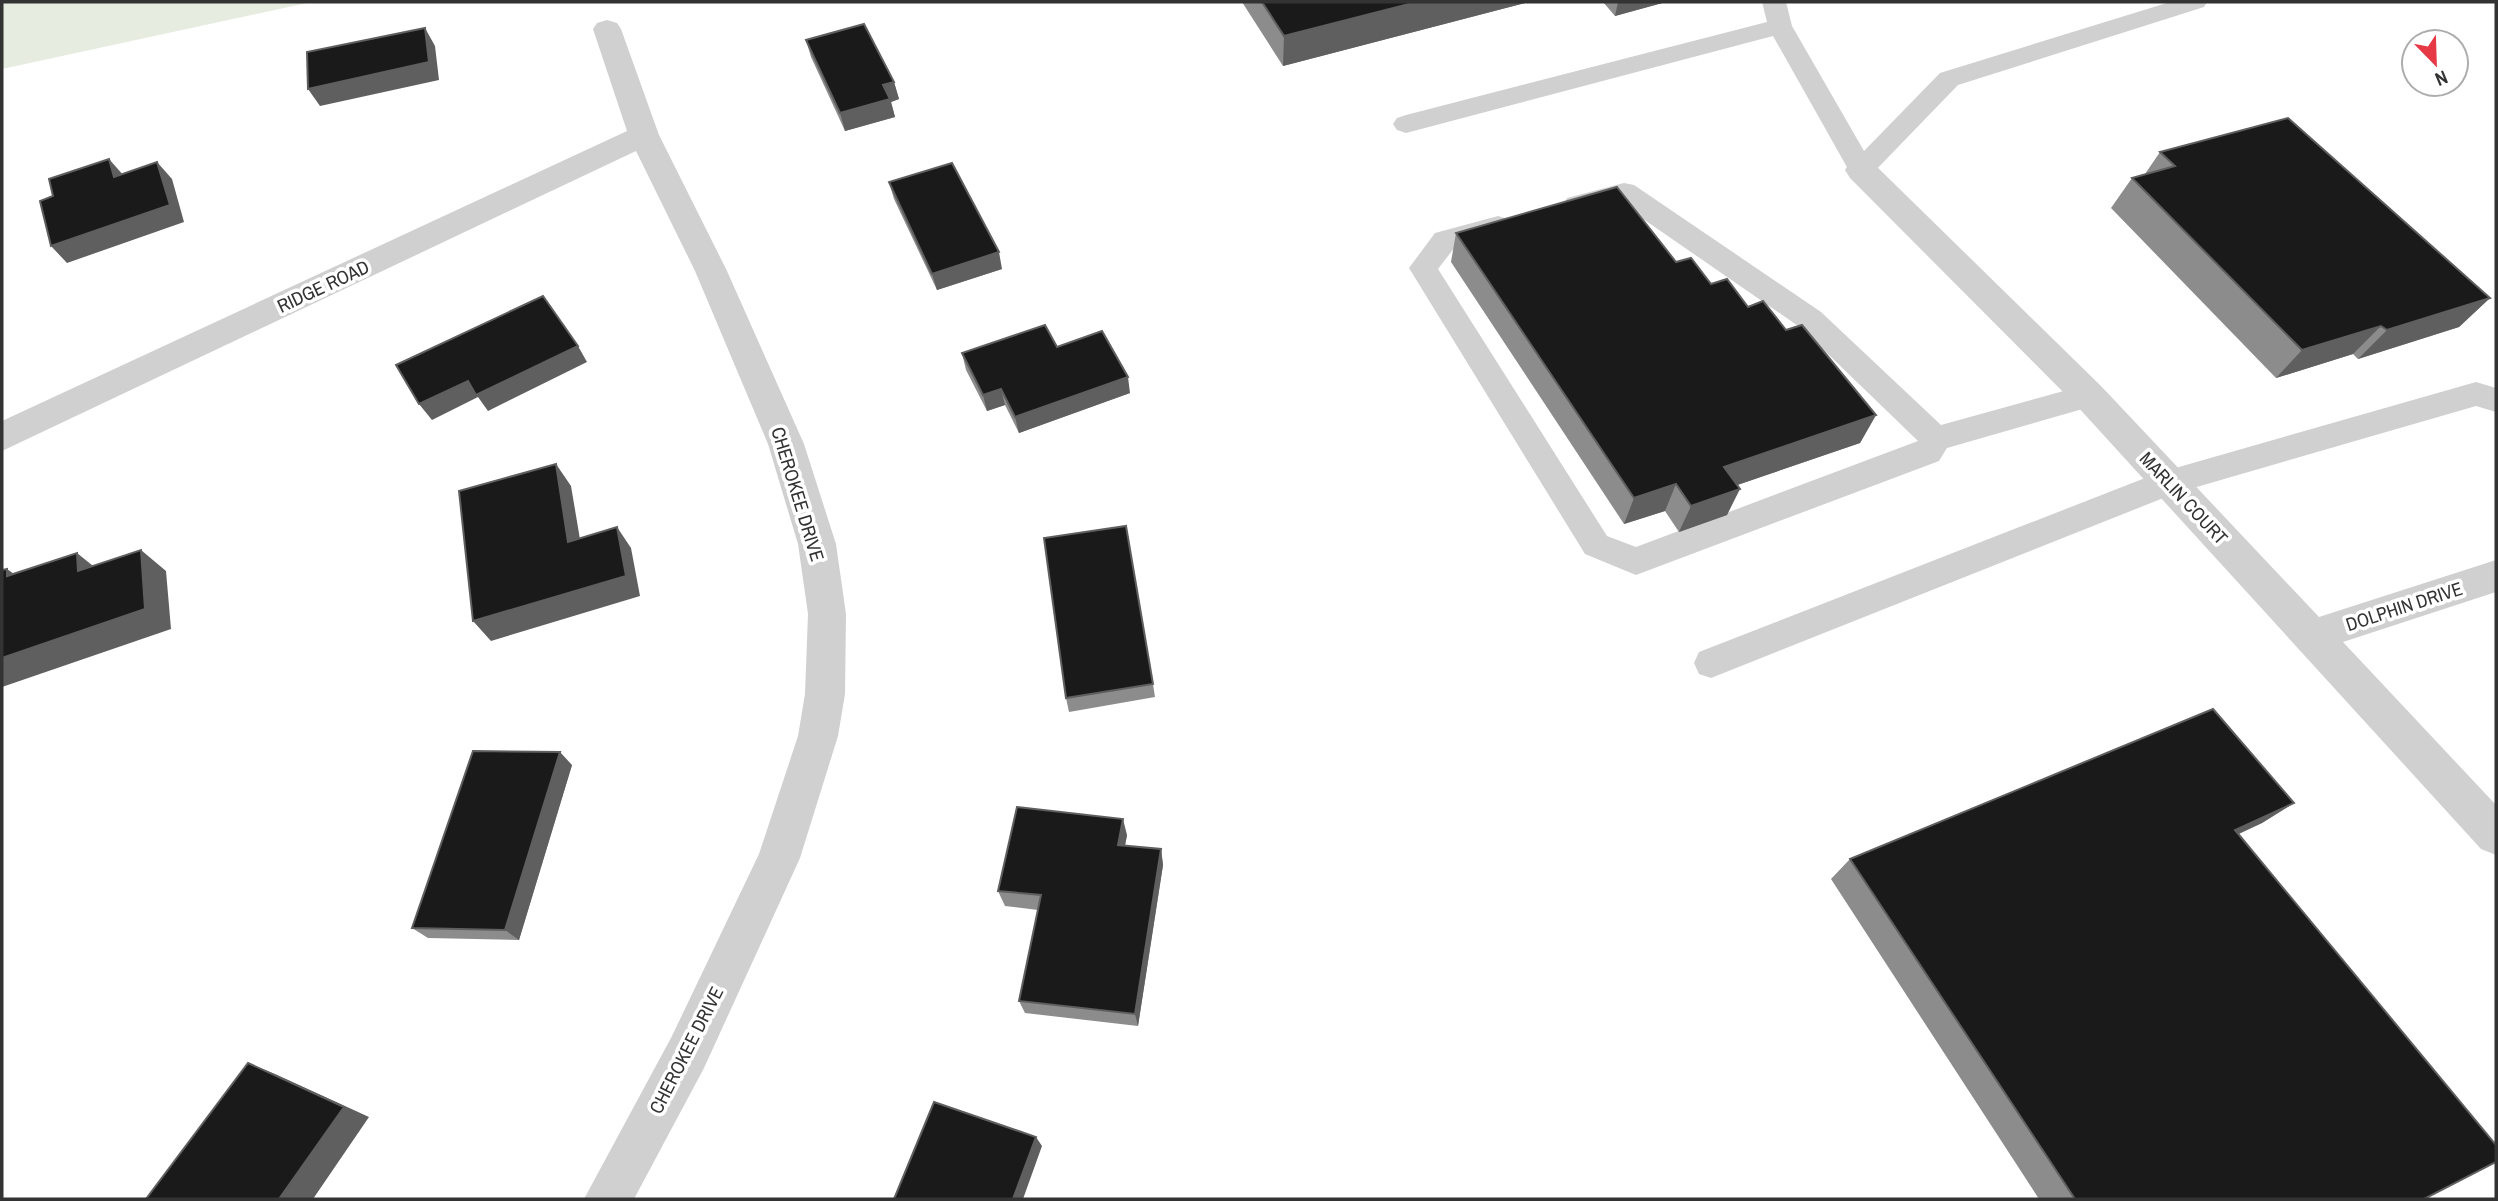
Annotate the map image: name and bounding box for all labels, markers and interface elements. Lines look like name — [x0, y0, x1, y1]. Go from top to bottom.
north arrow — [2400, 28, 2470, 98]
text: N — [2431, 64, 2452, 93]
street label: RIDGE ROAD — [273, 253, 373, 319]
street label: CHEROKEE DRIVE — [765, 424, 831, 564]
street label: MARLIN COURT — [2134, 446, 2234, 550]
street label: DOLPHIN DRIVE — [2342, 575, 2466, 637]
street label: CHEROKEE DRIVE — [643, 982, 729, 1118]

